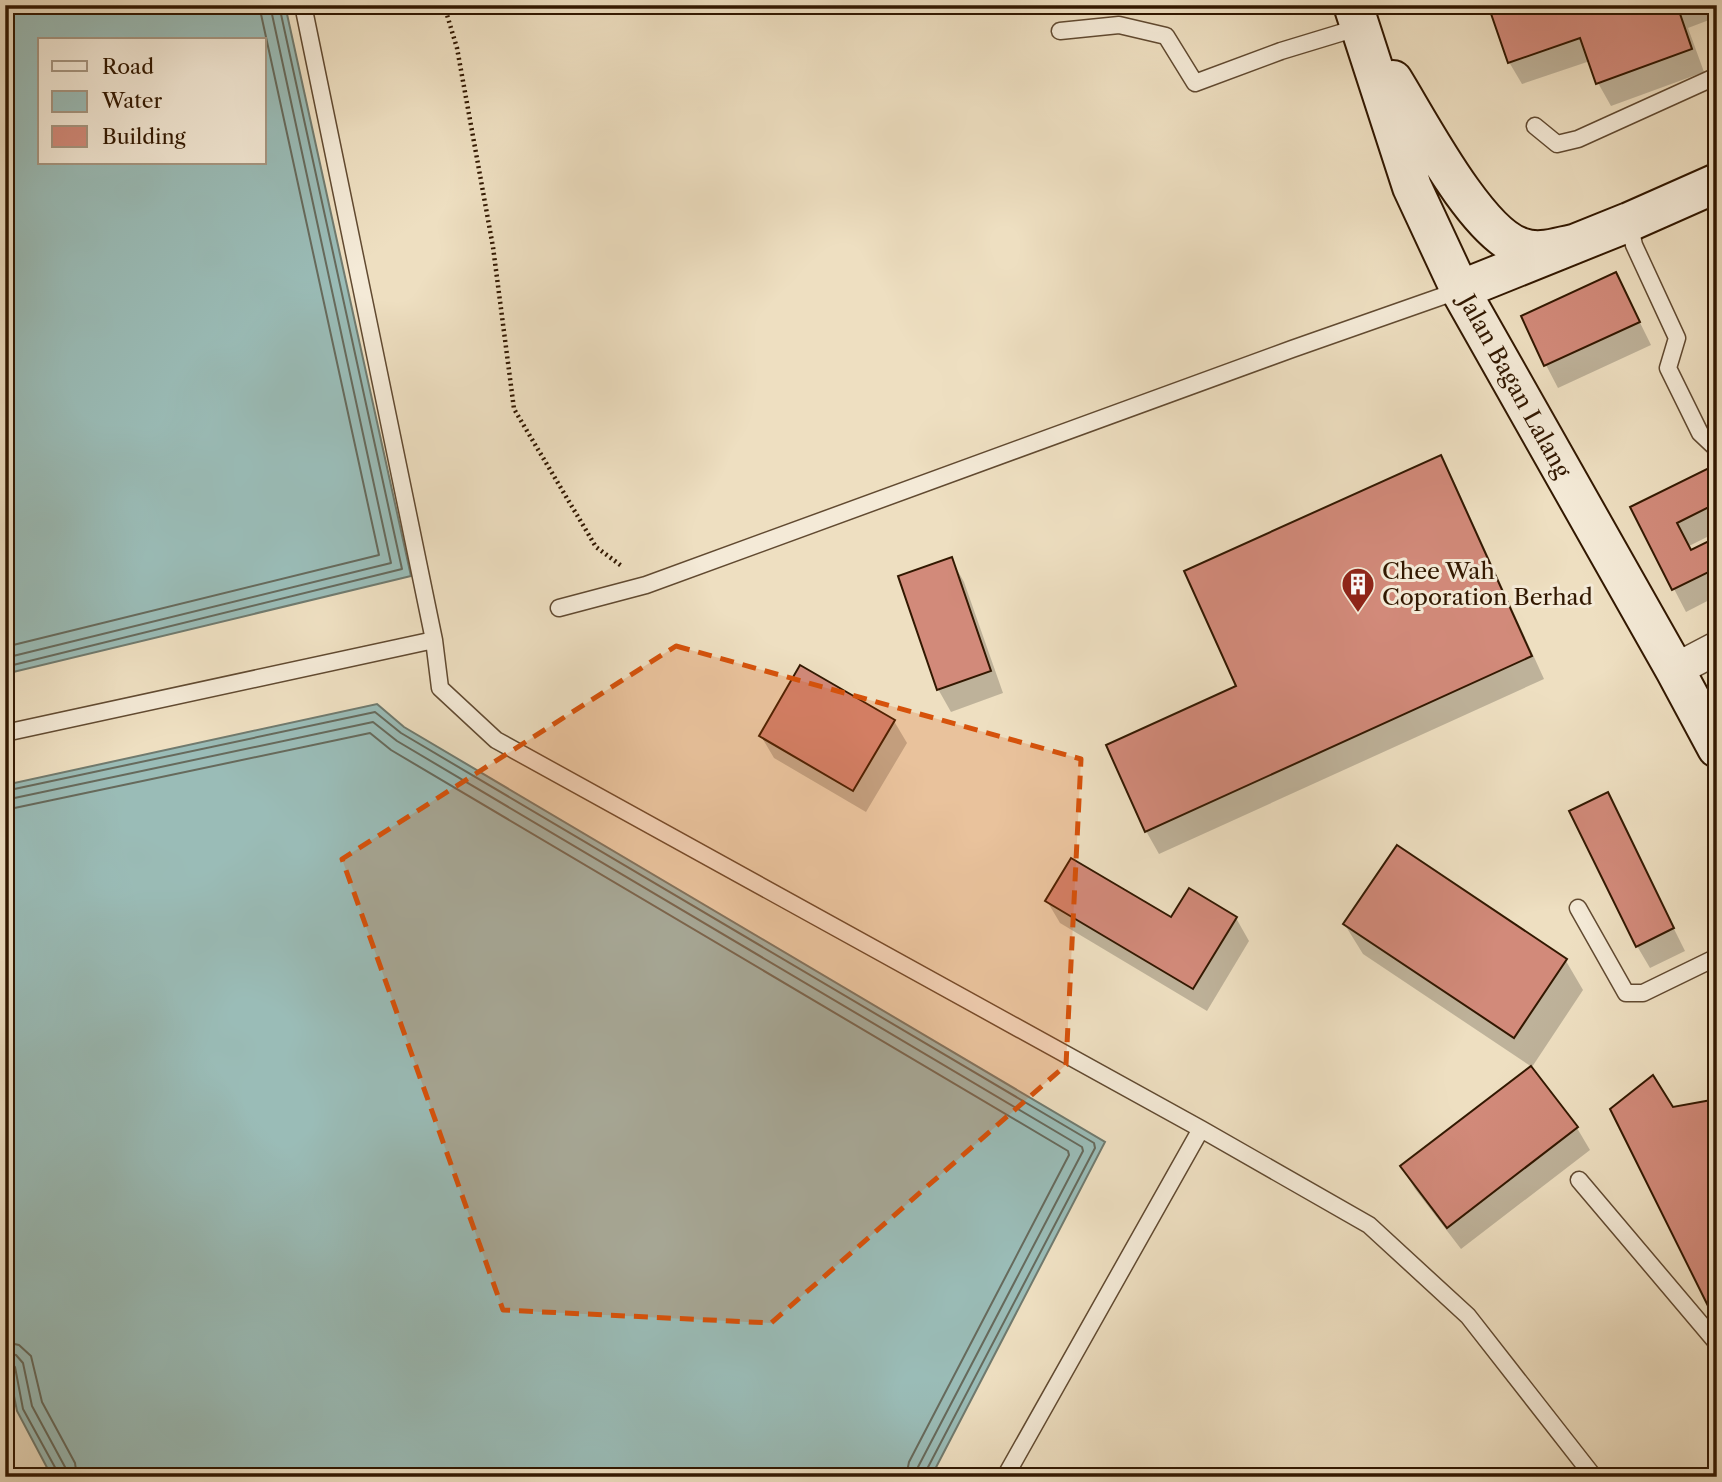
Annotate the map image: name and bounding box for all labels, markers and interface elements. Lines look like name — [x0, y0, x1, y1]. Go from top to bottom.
legend — [38, 38, 266, 164]
text: Road — [102, 54, 154, 79]
text: Water — [101, 88, 162, 113]
text: Building — [102, 124, 187, 149]
street label: Jalan Bagan Lalang — [1452, 287, 1577, 483]
place label: Chee Wah Coporation Berhad — [1382, 557, 1593, 611]
building icon: Chee Wah Coporation Berhad — [1339, 565, 1377, 614]

